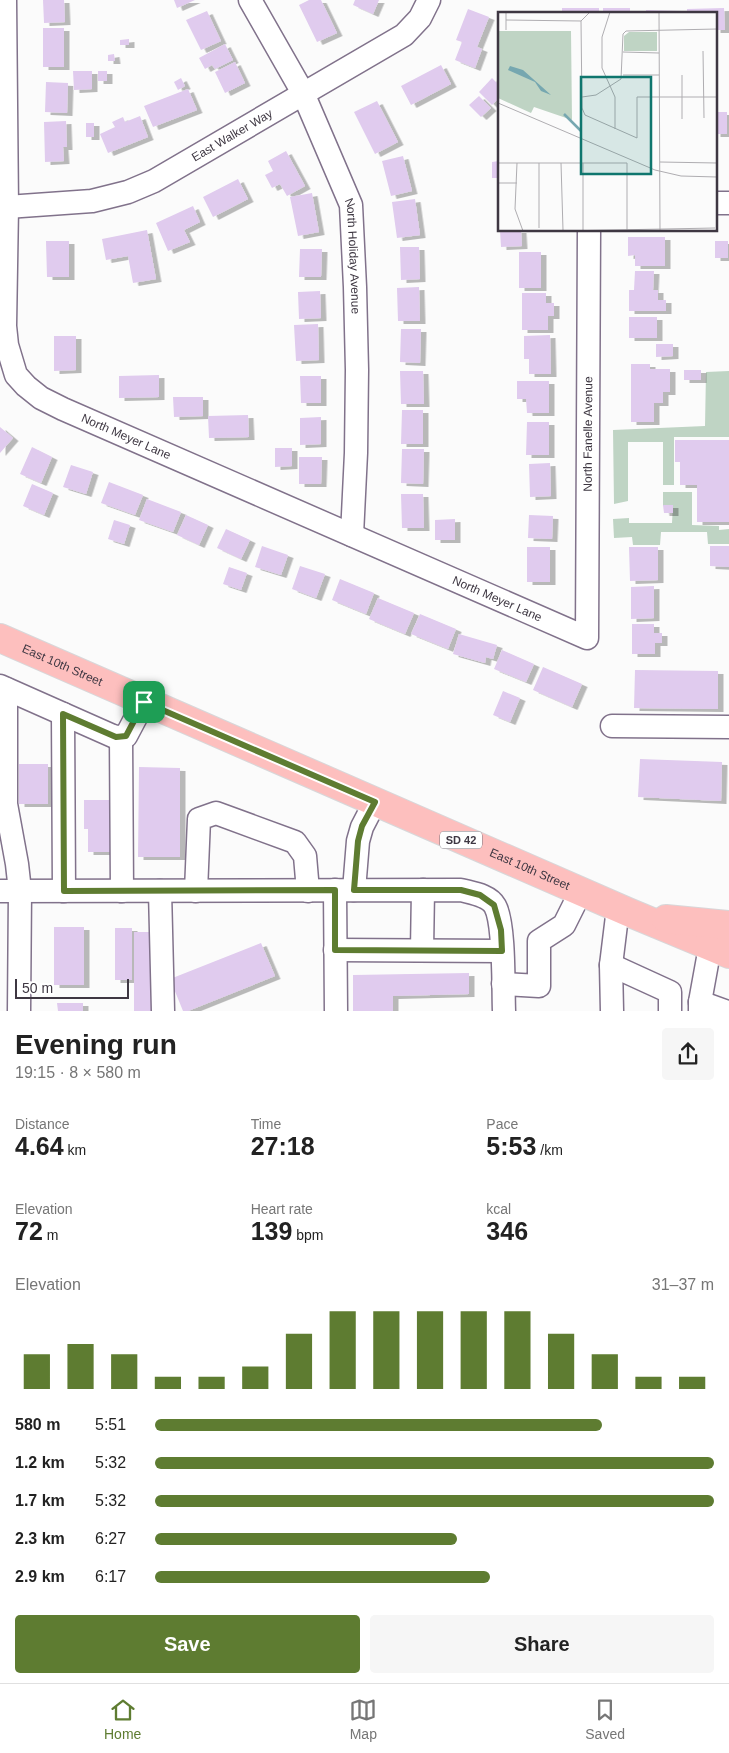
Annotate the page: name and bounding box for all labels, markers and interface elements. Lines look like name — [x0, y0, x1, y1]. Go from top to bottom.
inset map — [498, 12, 716, 231]
street label: East Walker Way — [189, 106, 275, 164]
street label: North Holiday Avenue — [342, 196, 363, 314]
street label: North Fanelle Avenue — [581, 376, 595, 492]
street label: North Meyer Lane — [79, 411, 173, 462]
street label: North Meyer Lane — [450, 573, 544, 625]
street label: East 10th Street — [20, 642, 105, 689]
pin — [123, 681, 165, 723]
icon: arrive — [130, 688, 158, 716]
road number: SD 42 — [440, 832, 482, 848]
street label: East 10th Street — [487, 845, 573, 893]
scale bar — [15, 976, 129, 999]
text: 50 m — [22, 980, 53, 996]
button: share — [662, 1028, 714, 1080]
text: Evening run — [15, 1029, 177, 1060]
text: 19:15 · 8 × 580 m — [15, 1064, 141, 1081]
text: Distance — [15, 1116, 69, 1132]
text: Time — [251, 1116, 281, 1132]
text: Pace — [486, 1116, 518, 1132]
text: 4.64 — [15, 1132, 64, 1160]
text: 27:18 — [251, 1132, 315, 1160]
text: 5:53 — [486, 1132, 536, 1160]
text: km — [64, 1142, 86, 1158]
text: /km — [536, 1142, 563, 1158]
text: Elevation — [15, 1201, 73, 1217]
text: Heart rate — [251, 1201, 313, 1217]
text: kcal — [486, 1201, 511, 1217]
text: 72 — [15, 1217, 43, 1245]
text: 139 — [251, 1217, 292, 1245]
text: 346 — [486, 1217, 528, 1245]
text: m — [43, 1227, 58, 1243]
text: bpm — [292, 1227, 324, 1243]
text: Elevation — [15, 1276, 81, 1293]
text: 31–37 m — [652, 1276, 714, 1293]
text: 580 m — [15, 1416, 60, 1433]
text: 5:51 — [95, 1416, 126, 1433]
text: 1.2 km — [15, 1454, 65, 1471]
text: 5:32 — [95, 1454, 126, 1471]
text: 1.7 km — [15, 1492, 65, 1509]
text: 5:32 — [95, 1492, 126, 1509]
text: 2.3 km — [15, 1530, 65, 1547]
text: 6:27 — [95, 1530, 126, 1547]
text: 2.9 km — [15, 1568, 65, 1585]
text: 6:17 — [95, 1568, 126, 1585]
button: Save — [15, 1615, 360, 1673]
button: Share — [370, 1615, 714, 1673]
tab: Home — [104, 1696, 141, 1742]
tab: Map — [349, 1696, 377, 1742]
tab: Saved — [585, 1696, 625, 1742]

